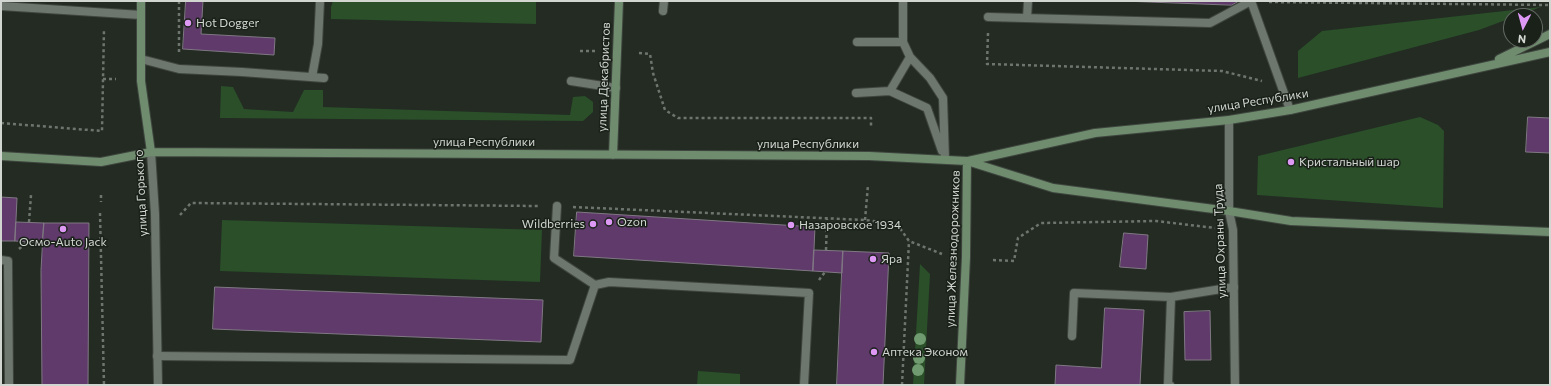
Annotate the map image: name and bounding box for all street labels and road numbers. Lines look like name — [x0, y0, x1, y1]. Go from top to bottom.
street label: улица Декабристов — [595, 22, 613, 132]
street label: улица Республики — [1206, 86, 1310, 116]
street label: улица Республики — [433, 135, 535, 149]
street label: улица Республики — [757, 137, 859, 151]
street label: улица Горького — [132, 149, 150, 237]
street label: улица Железнодорожников — [943, 170, 963, 328]
street label: улица Охраны Труда — [1211, 183, 1229, 299]

